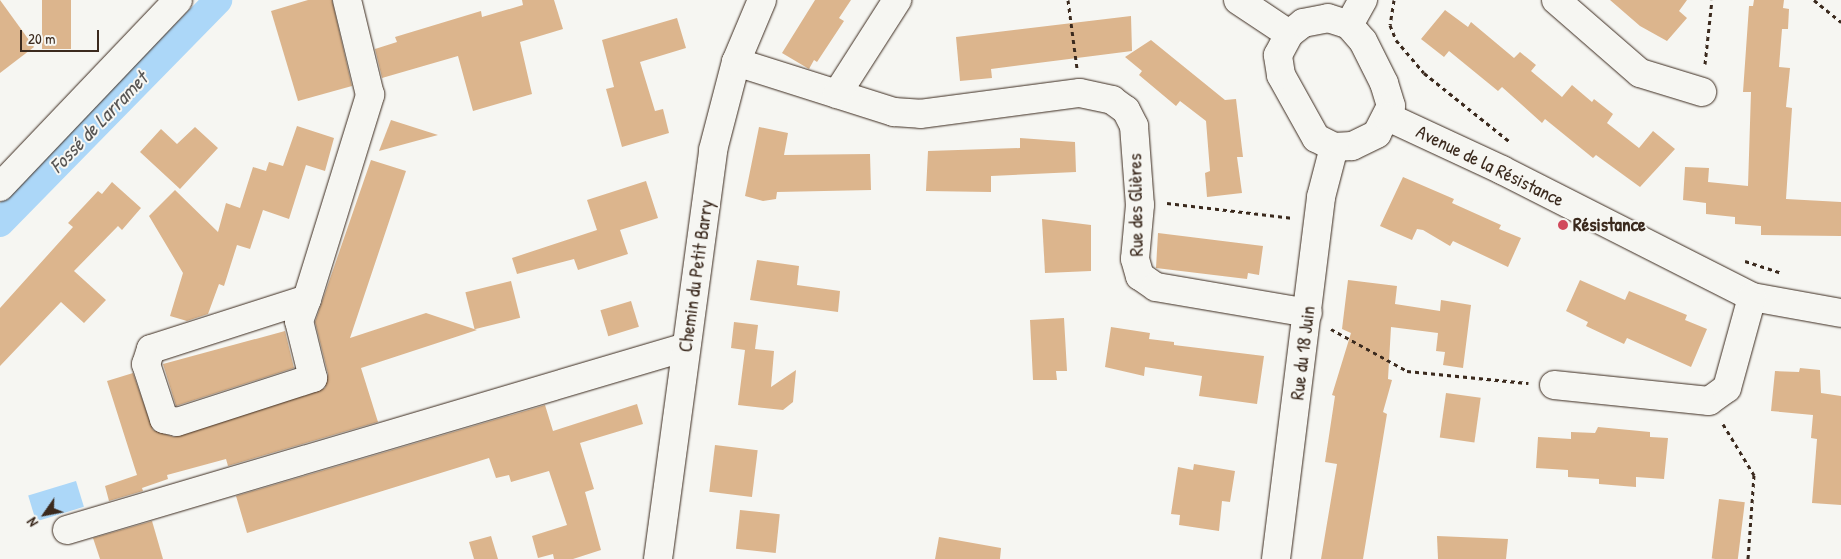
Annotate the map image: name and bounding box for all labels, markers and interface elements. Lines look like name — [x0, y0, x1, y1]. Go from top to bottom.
scale bar — [22, 20, 101, 52]
text: 20 m — [28, 28, 55, 49]
water label: Fossé de Larramet — [44, 67, 152, 177]
street label: Avenue de la Résistance — [1412, 120, 1568, 212]
street label: Rue des Glières — [1124, 153, 1148, 257]
street label: Chemin du Petit Barry — [674, 198, 718, 354]
place label: Résistance — [1573, 214, 1646, 236]
marker: Résistance — [1557, 219, 1569, 231]
street label: Rue du 18 Juin — [1286, 305, 1320, 401]
north arrow — [20, 489, 70, 539]
text: N — [22, 514, 42, 531]

